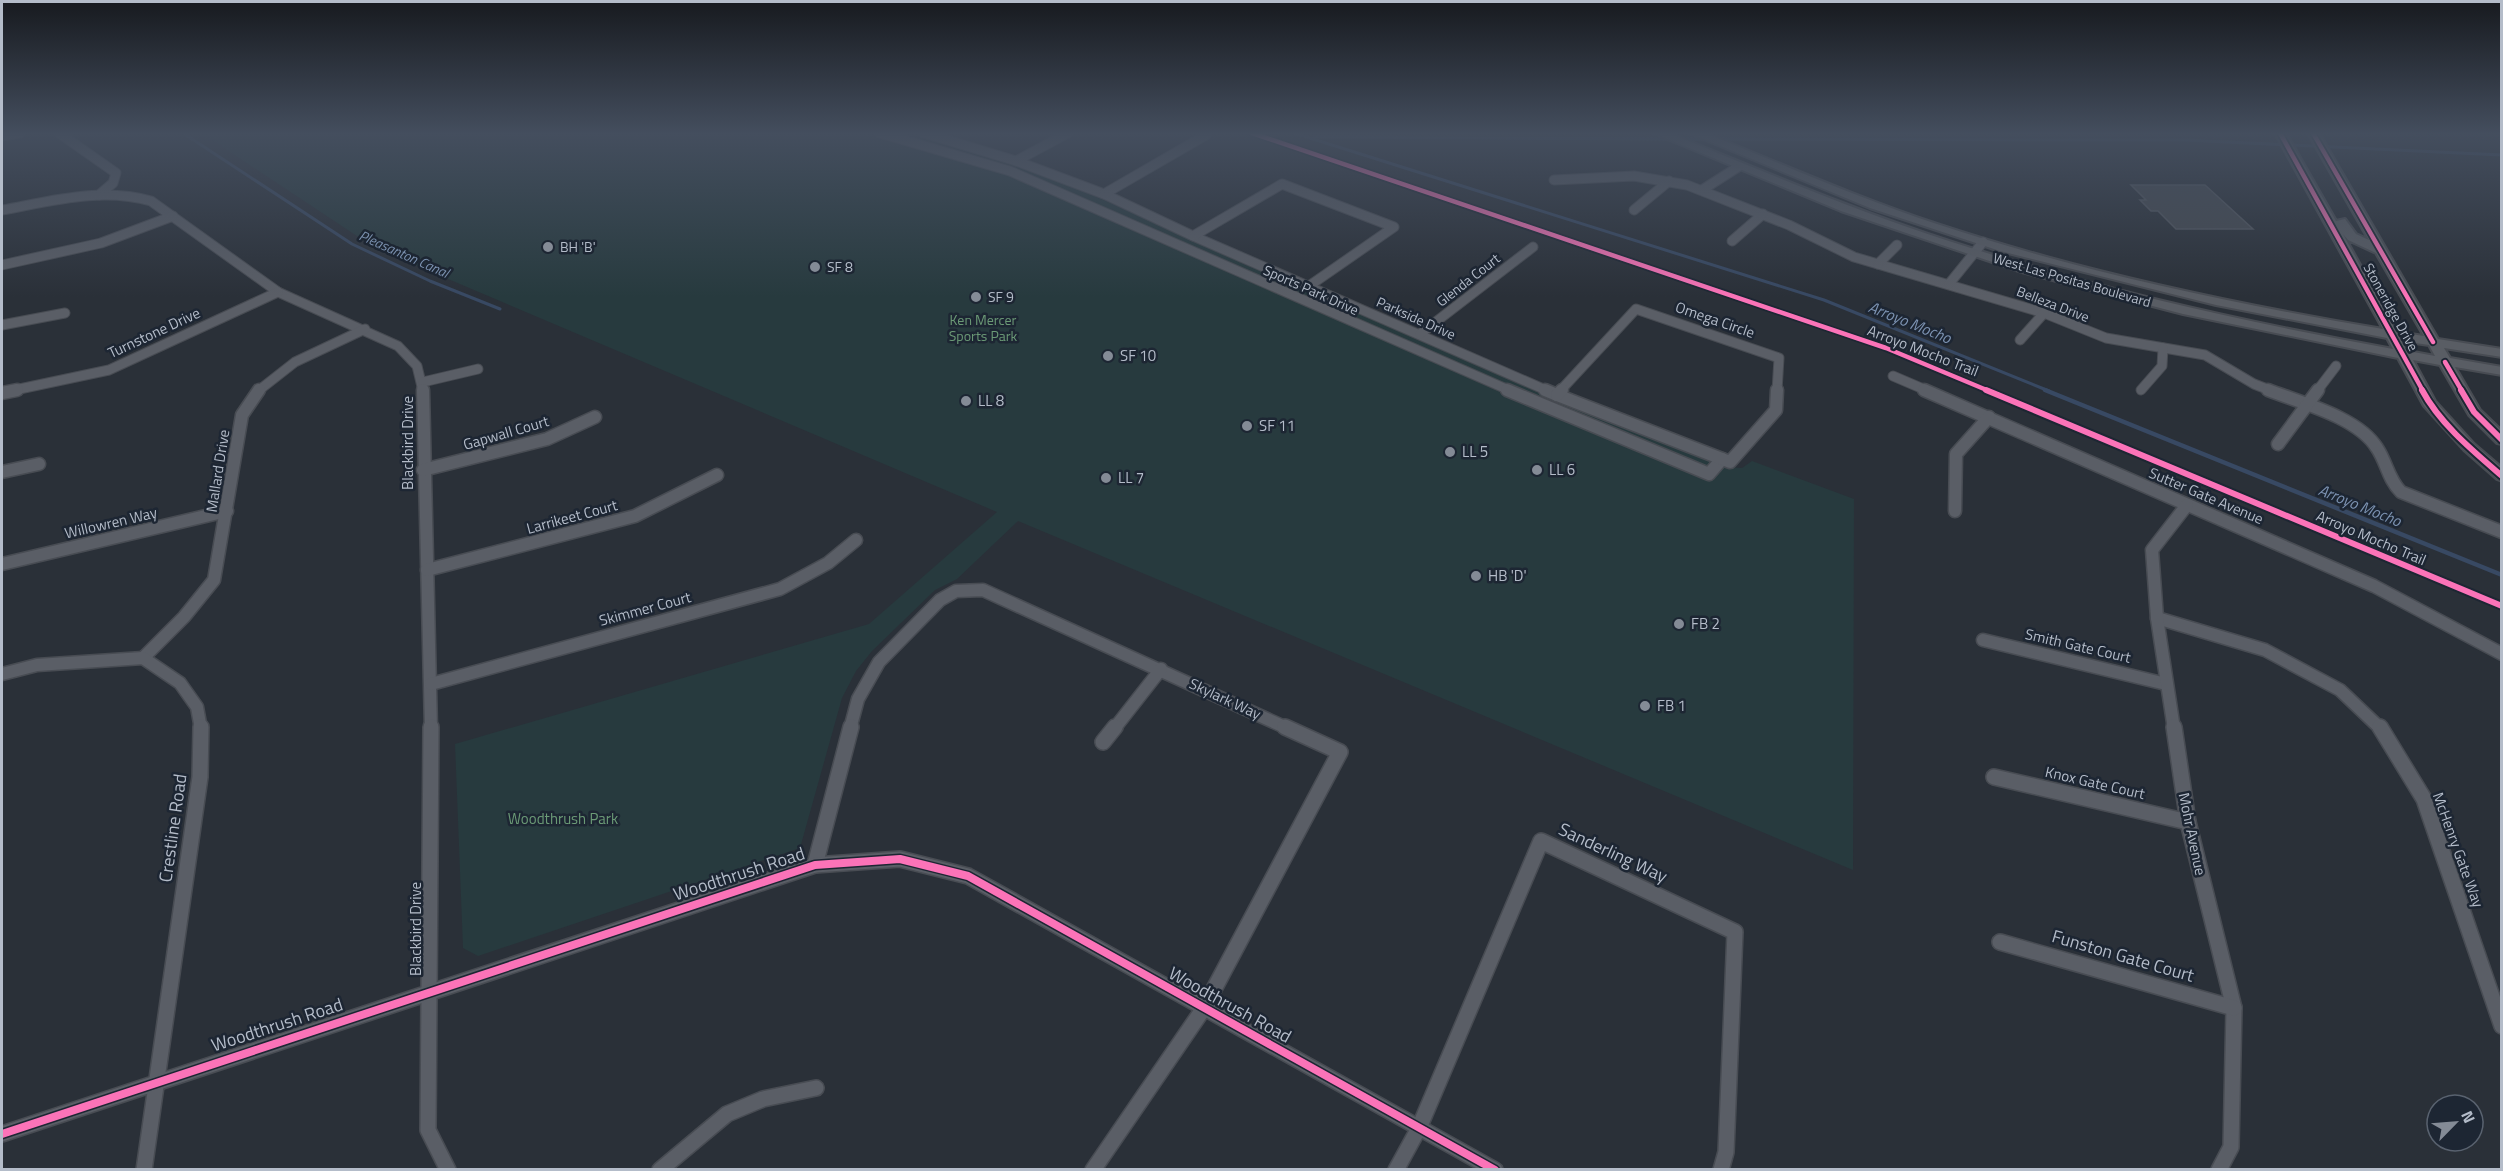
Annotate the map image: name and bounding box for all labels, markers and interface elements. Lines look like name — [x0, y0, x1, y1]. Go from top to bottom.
water label: Pleasanton Canal — [356, 224, 454, 284]
place label: BH 'B' — [560, 236, 596, 257]
marker: BH 'B' — [541, 240, 555, 254]
street label: West Las Positas Boulevard — [1991, 247, 2153, 312]
street label: Glenda Court — [1431, 248, 1504, 311]
place label: SF 8 — [827, 256, 853, 277]
street label: Sports Park Drive — [1260, 259, 1362, 320]
street label: Stoneridge Drive — [2359, 259, 2424, 355]
marker: SF 8 — [808, 260, 822, 274]
street label: Belleza Drive — [2014, 280, 2093, 327]
place label: SF 9 — [988, 286, 1014, 307]
marker: SF 9 — [969, 290, 983, 304]
street label: Parkside Drive — [1373, 291, 1459, 344]
water label: Arroyo Mocho — [1865, 294, 1956, 350]
street label: Omega Circle — [1672, 295, 1758, 344]
street label: Turnstone Drive — [104, 301, 204, 364]
park label: Ken Mercer Sports Park — [949, 309, 1018, 346]
street label: Arroyo Mocho Trail — [1864, 319, 1982, 382]
place label: SF 10 — [1120, 344, 1156, 367]
marker: SF 10 — [1101, 349, 1115, 363]
place label: LL 8 — [978, 389, 1004, 412]
marker: LL 8 — [959, 394, 973, 408]
street label: Blackbird Drive — [396, 396, 419, 490]
street label: Gapwall Court — [460, 409, 552, 456]
place label: SF 11 — [1259, 414, 1295, 437]
marker: SF 11 — [1240, 419, 1254, 433]
street label: Mallard Drive — [200, 428, 235, 514]
place label: LL 5 — [1462, 440, 1488, 463]
marker: LL 5 — [1443, 445, 1457, 459]
place label: LL 6 — [1549, 458, 1575, 481]
street label: Sutter Gate Avenue — [2145, 461, 2267, 530]
marker: LL 6 — [1530, 463, 1544, 477]
place label: LL 7 — [1118, 466, 1144, 489]
marker: LL 7 — [1099, 471, 1113, 485]
water label: Arroyo Mocho — [2315, 477, 2406, 533]
street label: Larrikeet Court — [524, 493, 621, 540]
street label: Willowren Way — [62, 501, 160, 544]
street label: Arroyo Mocho Trail — [2313, 504, 2430, 571]
place label: HB 'D' — [1488, 564, 1527, 587]
marker: HB 'D' — [1469, 569, 1483, 583]
street label: Skimmer Court — [596, 585, 694, 632]
place label: FB 2 — [1691, 612, 1720, 635]
marker: FB 2 — [1672, 617, 1686, 631]
street label: Smith Gate Court — [2023, 622, 2134, 669]
street label: Skylark Way — [1185, 672, 1265, 725]
place label: FB 1 — [1657, 694, 1686, 717]
marker: FB 1 — [1638, 699, 1652, 713]
street label: Knox Gate Court — [2043, 760, 2148, 805]
street label: Crestline Road — [152, 772, 193, 884]
street label: McHenry Gate Way — [2427, 789, 2490, 911]
street label: Mohr Avenue — [2173, 790, 2212, 877]
park label: Woodthrush Park — [508, 807, 618, 830]
street label: Sanderling Way — [1554, 815, 1672, 890]
street label: Woodthrush Road — [670, 840, 808, 908]
street label: Blackbird Drive — [404, 882, 427, 976]
street label: Funston Gate Court — [2049, 922, 2198, 989]
street label: Woodthrush Road — [1164, 960, 1297, 1050]
street label: Woodthrush Road — [208, 991, 346, 1059]
north arrow — [2425, 1093, 2485, 1153]
text: N — [2455, 1107, 2482, 1127]

